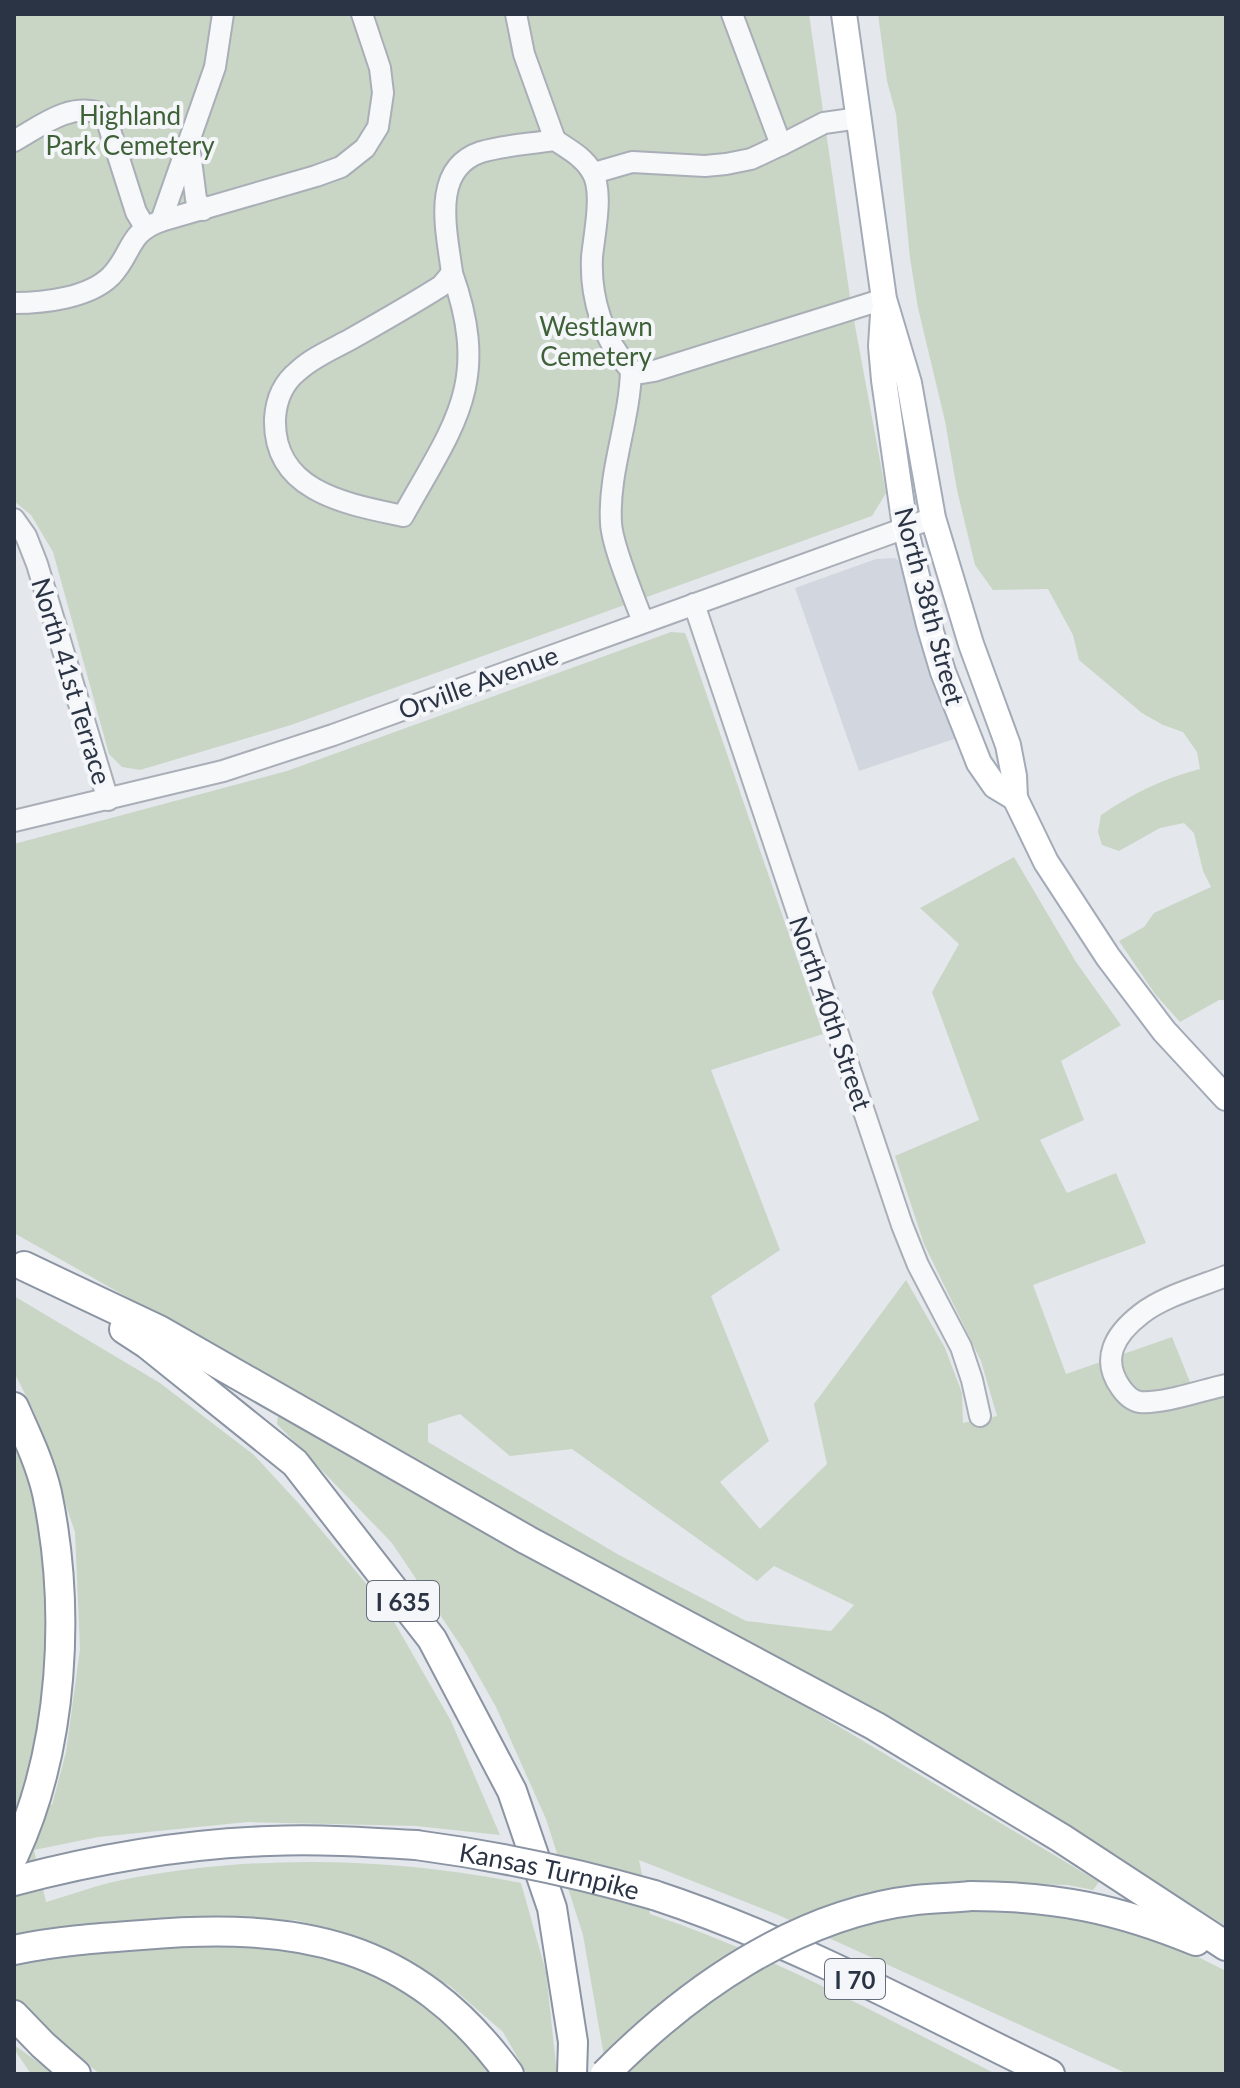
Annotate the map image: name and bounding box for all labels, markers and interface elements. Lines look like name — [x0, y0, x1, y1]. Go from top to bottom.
park label: Highland Park Cemetery — [45, 99, 215, 161]
park label: Westlawn Cemetery — [539, 310, 653, 372]
street label: North 38th Street — [888, 504, 972, 709]
street label: North 41st Terrace — [25, 574, 119, 788]
street label: Orville Avenue — [394, 638, 562, 726]
street label: North 40th Street — [783, 912, 879, 1115]
road number: I 635 — [367, 1581, 439, 1621]
street label: Kansas Turnpike — [457, 1836, 643, 1906]
road number: I 70 — [825, 1959, 885, 1999]

